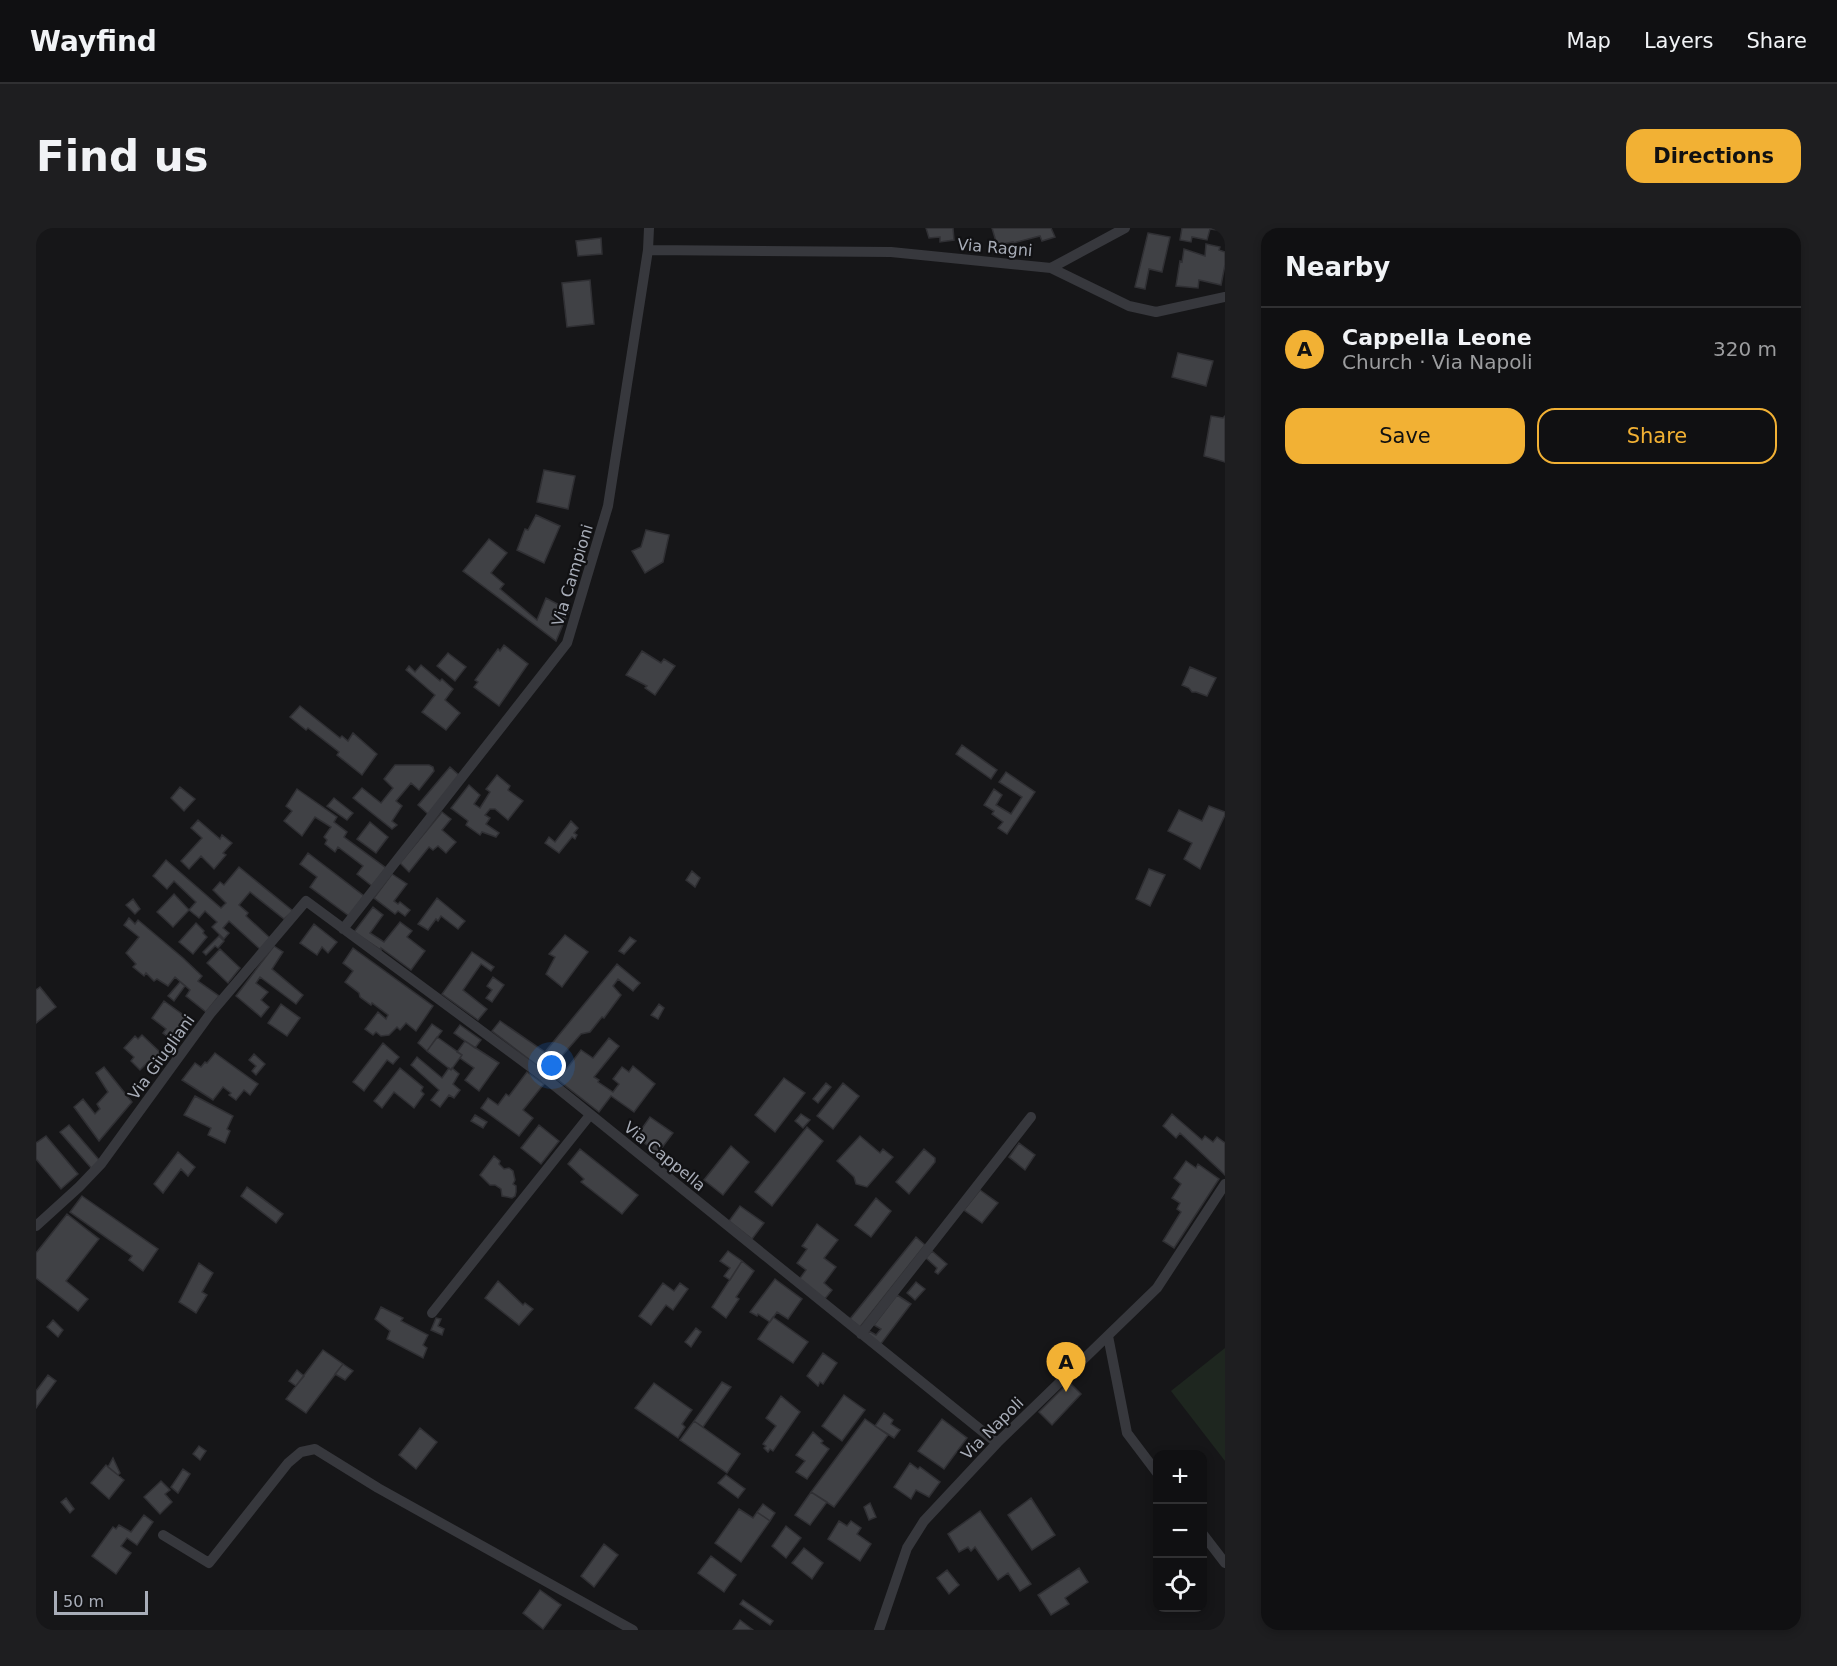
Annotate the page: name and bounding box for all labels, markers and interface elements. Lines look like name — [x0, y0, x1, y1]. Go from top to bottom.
text: Wayfind — [30, 25, 157, 58]
text: Map — [1567, 29, 1611, 53]
text: Layers — [1644, 29, 1713, 53]
text: Share — [1746, 29, 1807, 53]
button: Directions — [1626, 129, 1801, 183]
text: Find us — [36, 132, 209, 181]
street label: Via Ragni — [957, 235, 1033, 260]
text: Nearby — [1285, 252, 1390, 282]
text: Cappella Leone — [1342, 325, 1532, 350]
text: A — [1297, 337, 1312, 361]
text: 320 m — [1713, 337, 1777, 361]
text: Church · Via Napoli — [1342, 350, 1533, 374]
button: Save — [1285, 408, 1525, 464]
button: Share — [1537, 408, 1777, 464]
street label: Via Campioni — [548, 522, 597, 628]
street label: Via Giugliani — [124, 1011, 199, 1103]
your location — [537, 1051, 566, 1080]
street label: Via Cappella — [620, 1118, 709, 1195]
pin: A — [1046, 1342, 1086, 1392]
street label: Via Napoli — [957, 1393, 1028, 1464]
map controls — [1153, 1450, 1207, 1612]
button: + — [1153, 1450, 1207, 1504]
button: − — [1153, 1504, 1207, 1558]
button: locate — [1153, 1558, 1207, 1612]
scale bar — [54, 1588, 148, 1616]
text: 50 m — [63, 1592, 104, 1611]

